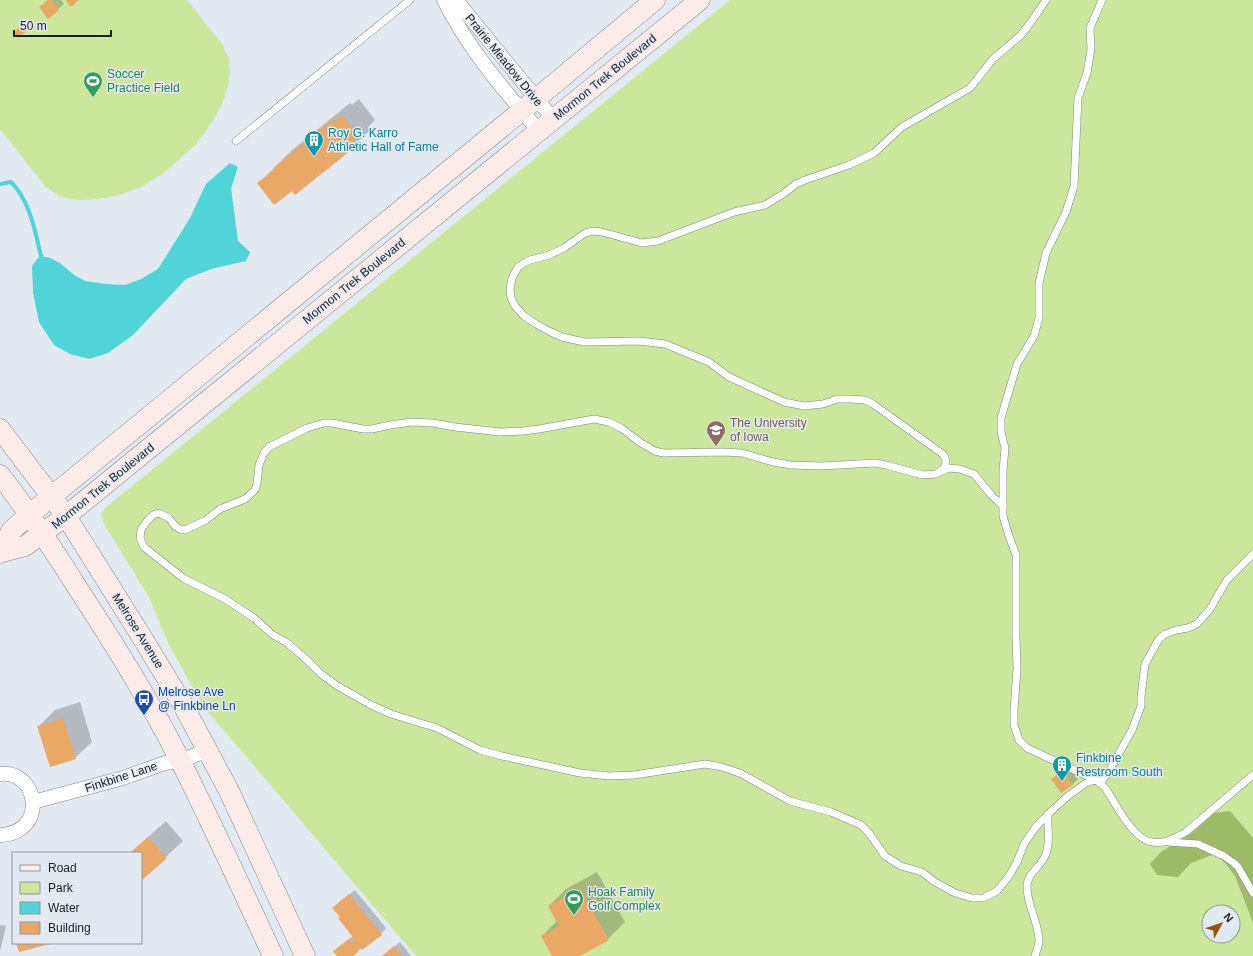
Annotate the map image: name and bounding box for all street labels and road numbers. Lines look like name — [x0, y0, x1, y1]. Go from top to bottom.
street label: Prairie Meadow Drive — [462, 11, 546, 109]
street label: Mormon Trek Boulevard — [551, 31, 659, 123]
street label: Mormon Trek Boulevard — [300, 235, 408, 327]
street label: Mormon Trek Boulevard — [49, 440, 157, 532]
street label: Melrose Avenue — [109, 591, 167, 671]
street label: Finkbine Lane — [83, 759, 159, 795]

